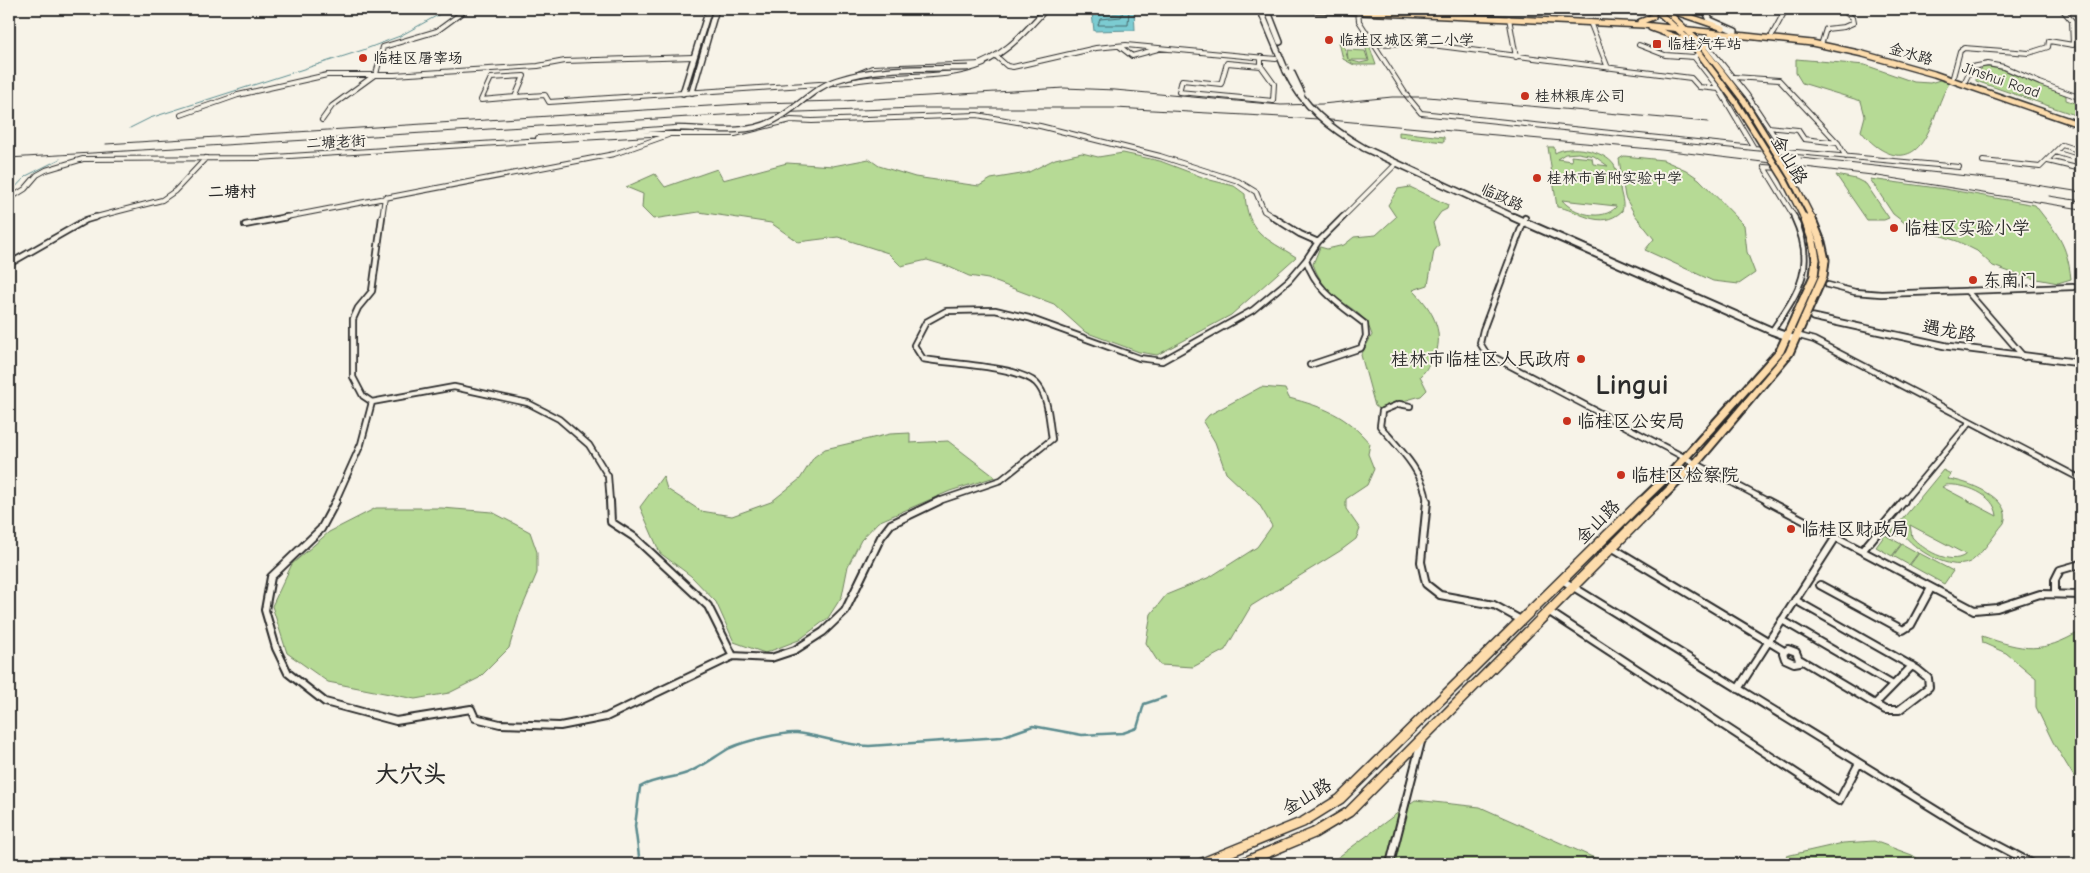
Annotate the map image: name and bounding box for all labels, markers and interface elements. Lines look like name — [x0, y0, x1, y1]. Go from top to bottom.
place label: 临桂区城区第二小学 — [1339, 31, 1474, 49]
marker: 临桂区城区第二小学 — [1323, 34, 1335, 46]
place label: 临桂汽车站 — [1667, 35, 1742, 53]
marker: 临桂汽车站 — [1651, 38, 1663, 50]
street label: 金水路 — [1887, 39, 1935, 69]
place label: 临桂区屠宰场 — [373, 49, 463, 67]
marker: 临桂区屠宰场 — [357, 52, 369, 64]
street label: Jinshui Road — [1960, 58, 2042, 102]
place label: 桂林粮库公司 — [1535, 87, 1625, 105]
marker: 桂林粮库公司 — [1519, 90, 1531, 102]
street label: 二塘老街 — [306, 131, 366, 153]
street label: 金山路 — [1766, 131, 1812, 189]
place label: 桂林市首附实验中学 — [1547, 169, 1682, 187]
marker: 桂林市首附实验中学 — [1531, 172, 1543, 184]
street label: 临政路 — [1478, 179, 1526, 215]
district label: 二塘村 — [208, 183, 256, 201]
place label: 临桂区实验小学 — [1904, 218, 2030, 239]
marker: 临桂区实验小学 — [1888, 222, 1900, 234]
place label: 东南门 — [1983, 270, 2037, 291]
marker: 东南门 — [1967, 274, 1979, 286]
street label: 遇龙路 — [1921, 316, 1977, 346]
place label: 桂林市临桂区人民政府 — [1391, 349, 1571, 370]
marker: 桂林市临桂区人民政府 — [1575, 353, 1587, 365]
district label: Lingui — [1595, 369, 1669, 401]
place label: 临桂区公安局 — [1577, 411, 1685, 432]
marker: 临桂区公安局 — [1561, 415, 1573, 427]
place label: 临桂区检察院 — [1631, 465, 1739, 486]
marker: 临桂区检察院 — [1615, 469, 1627, 481]
street label: 金山路 — [1571, 495, 1625, 549]
place label: 临桂区财政局 — [1801, 519, 1909, 540]
marker: 临桂区财政局 — [1785, 523, 1797, 535]
district label: 大穴头 — [375, 760, 447, 788]
street label: 金山路 — [1278, 774, 1336, 820]

